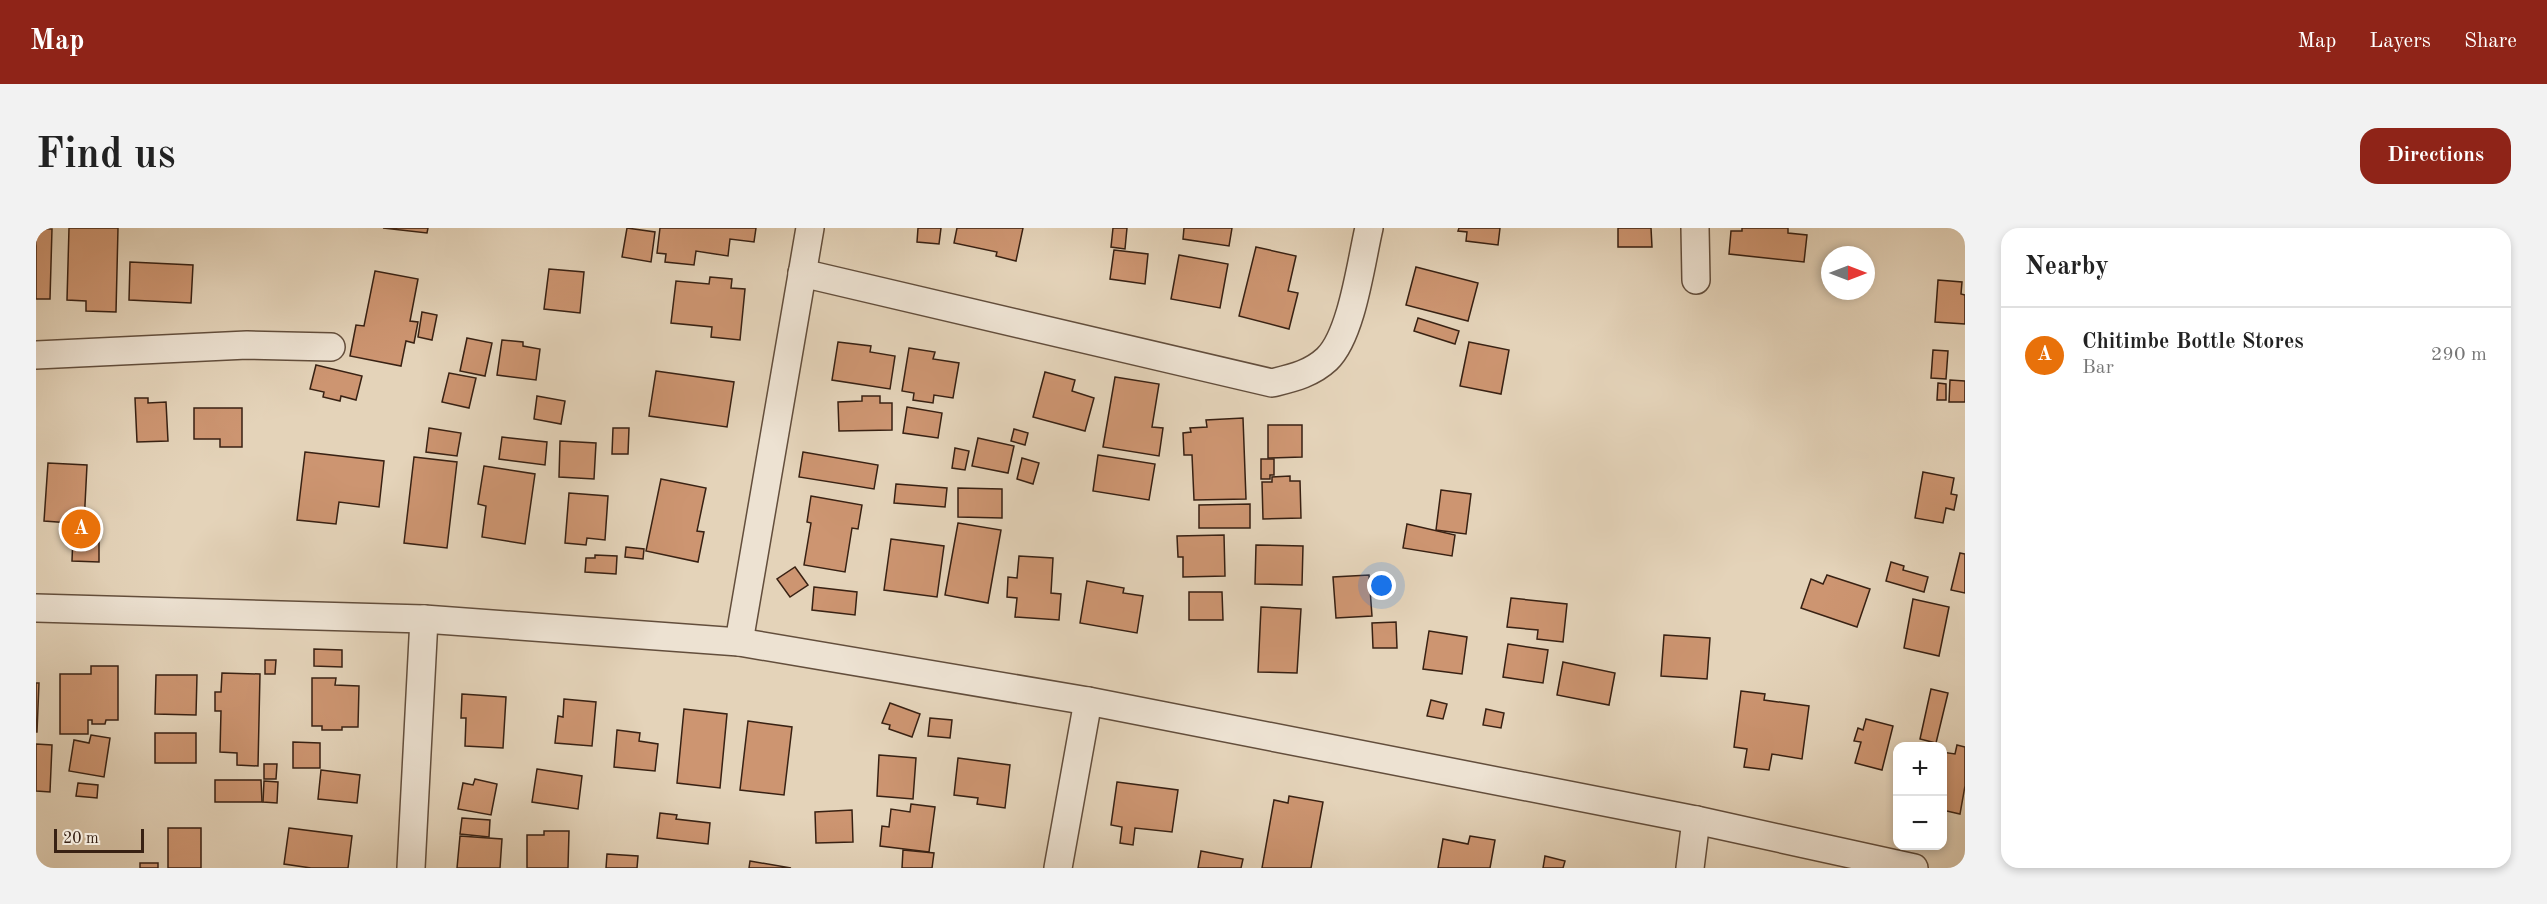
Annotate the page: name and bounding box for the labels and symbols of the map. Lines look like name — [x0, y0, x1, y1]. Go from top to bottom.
north arrow — [1821, 246, 1875, 300]
pin: A — [62, 506, 100, 552]
your location — [1367, 571, 1396, 600]
scale bar — [54, 826, 144, 854]

